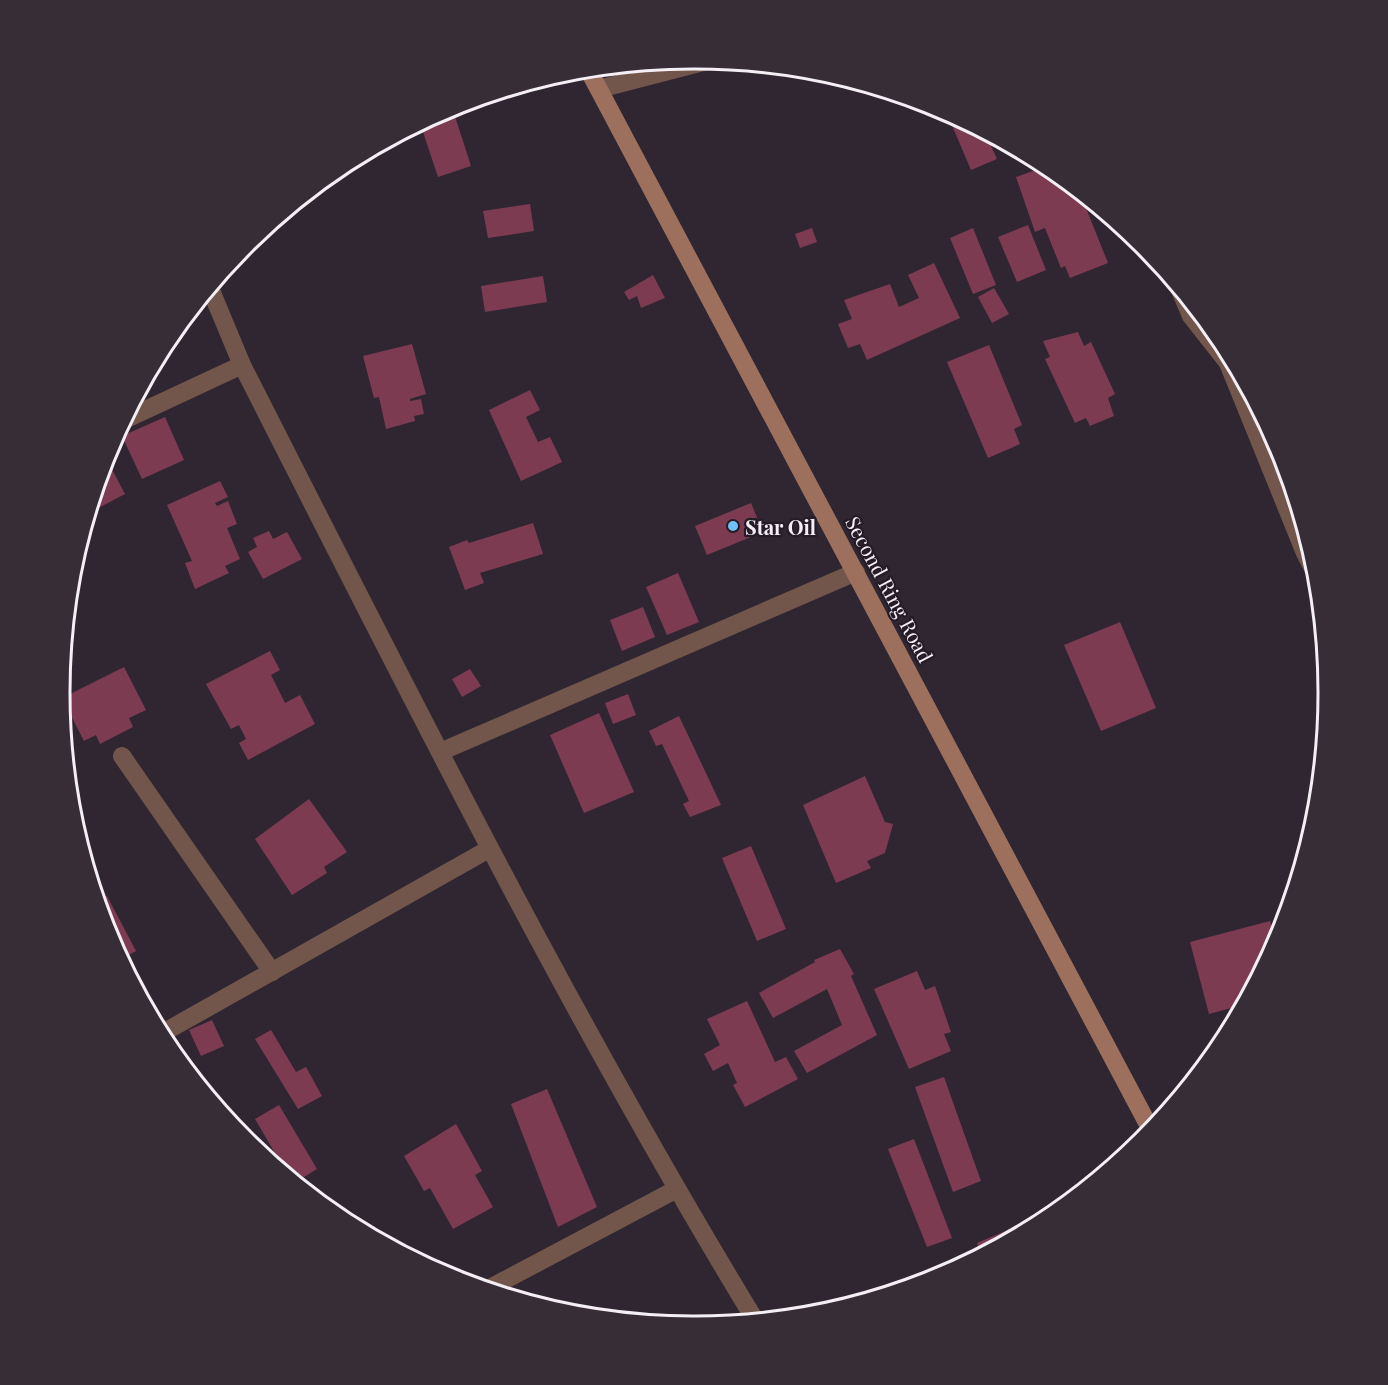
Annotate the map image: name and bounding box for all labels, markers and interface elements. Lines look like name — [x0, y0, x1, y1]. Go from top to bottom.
street label: Second Ring Road — [840, 511, 940, 667]
place label: Star Oil — [745, 513, 816, 540]
marker: Star Oil — [726, 519, 740, 533]

